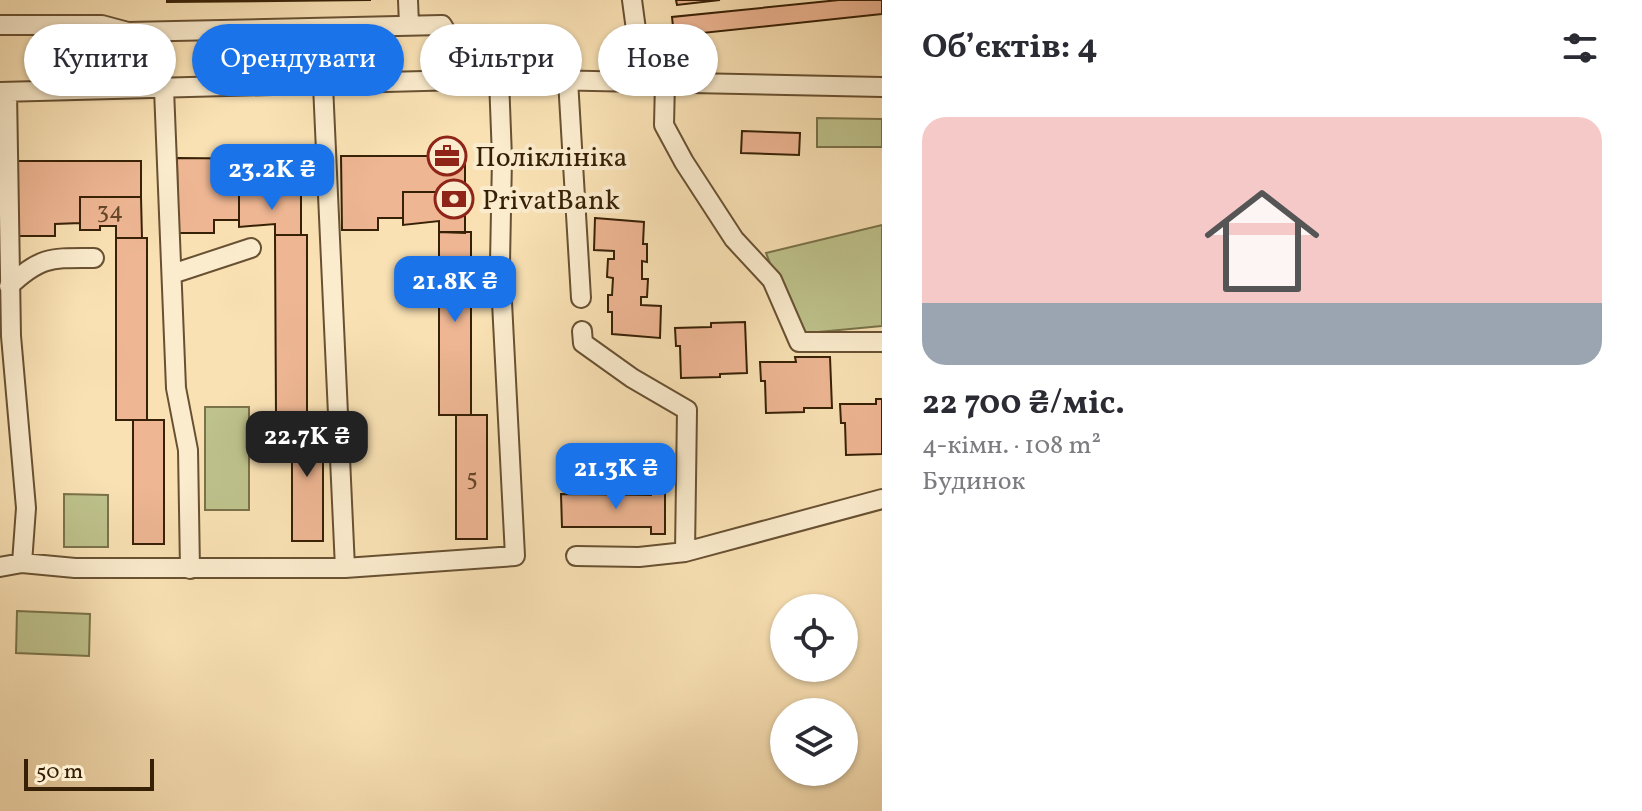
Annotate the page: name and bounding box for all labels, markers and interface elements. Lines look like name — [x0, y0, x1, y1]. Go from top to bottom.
chip: Купити — [24, 24, 176, 96]
chip: Орендувати — [192, 24, 404, 96]
chip: Фільтри — [420, 24, 582, 96]
chip: Нове — [598, 24, 718, 96]
text: Об’єктів: 4 — [922, 25, 1098, 72]
icon: filters — [1558, 26, 1602, 70]
office icon: Поліклініка — [426, 135, 468, 177]
place label: Поліклініка — [475, 139, 627, 178]
pin: 23.2K ₴ — [198, 144, 346, 212]
text: 23.2K ₴ — [228, 152, 316, 188]
icon: home — [1190, 169, 1334, 313]
bank icon: PrivatBank — [433, 178, 475, 220]
place label: PrivatBank — [482, 182, 620, 221]
house number: 34 — [97, 195, 123, 229]
pin: 21.8K ₴ — [381, 256, 529, 324]
text: 21.8K ₴ — [412, 264, 498, 300]
text: 22 700 ₴/міс. — [922, 381, 1125, 428]
pin: 22.7K ₴ — [233, 411, 381, 479]
text: 22.7K ₴ — [264, 419, 350, 455]
text: 4-кімн. · 108 m² — [922, 428, 1101, 464]
pin: 21.3K ₴ — [542, 443, 690, 511]
text: 21.3K ₴ — [574, 451, 658, 487]
house number: 5 — [466, 462, 478, 496]
text: Будинок — [922, 464, 1025, 500]
map controls — [770, 594, 858, 786]
button: locate — [770, 594, 858, 682]
button: layers — [770, 698, 858, 786]
scale bar — [24, 755, 154, 791]
text: 50 m — [36, 757, 83, 788]

